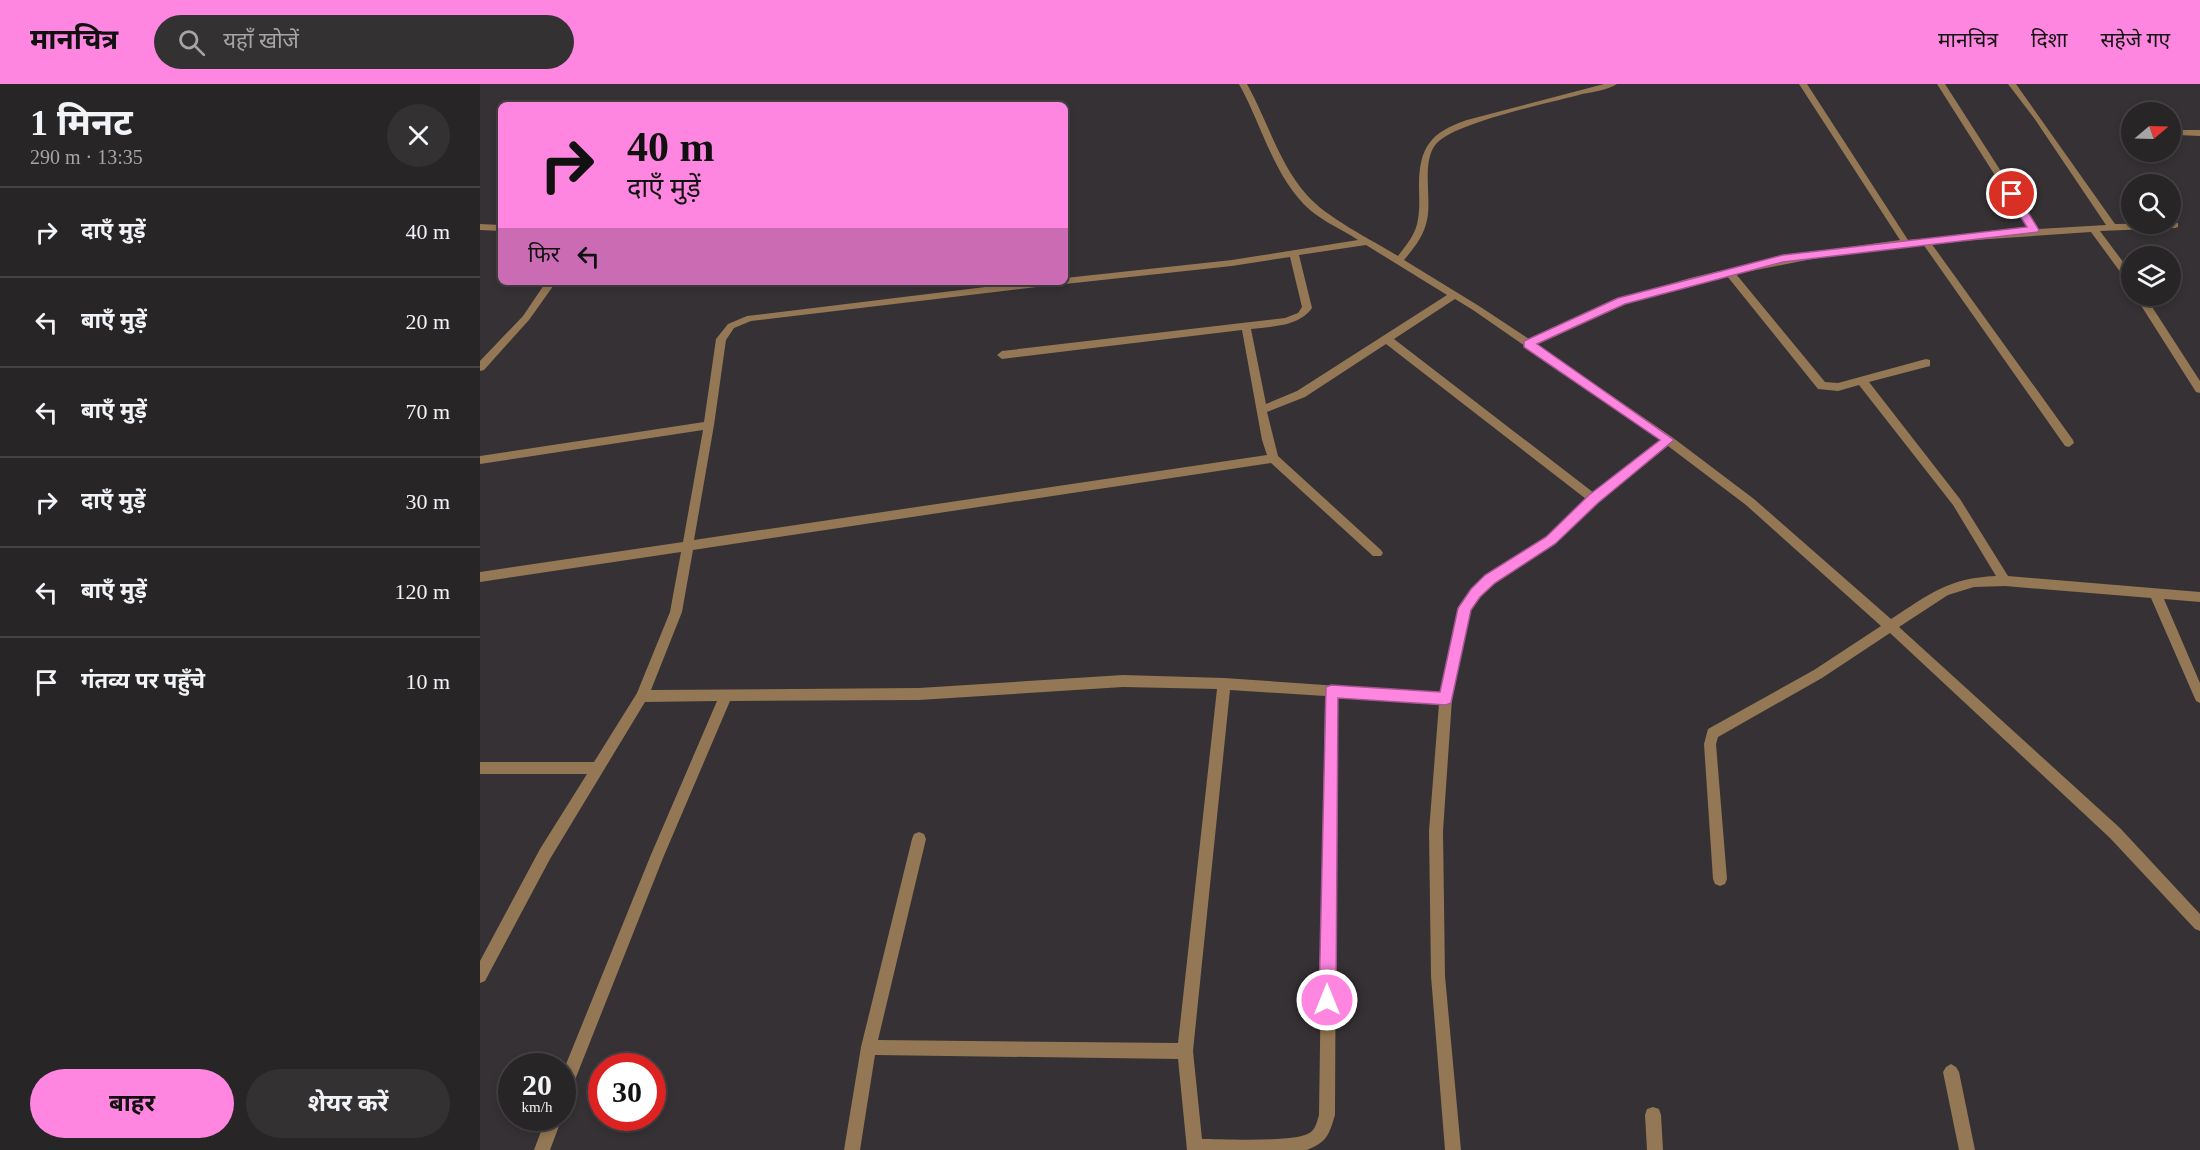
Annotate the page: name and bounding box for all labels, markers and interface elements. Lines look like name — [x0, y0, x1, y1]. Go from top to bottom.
search box — [154, 15, 574, 69]
text: मानचित्र — [30, 24, 118, 55]
icon: search — [175, 26, 208, 59]
text: यहाँ खोजें — [223, 28, 299, 53]
text: मानचित्र — [1938, 28, 1998, 52]
text: दिशा — [2031, 28, 2067, 52]
text: सहेजे गए — [2100, 28, 2170, 52]
north arrow — [2121, 102, 2181, 162]
map controls — [2121, 102, 2181, 306]
text: 1 मिनट — [30, 103, 133, 143]
button: close — [387, 104, 450, 167]
text: 40 m — [627, 124, 715, 170]
icon: right — [528, 126, 606, 204]
text: 290 m · 13:35 — [30, 146, 143, 168]
pin — [1986, 168, 2037, 219]
text: दाएँ मुड़ें — [627, 173, 701, 203]
button: search — [2121, 174, 2181, 234]
icon: arrive — [1995, 177, 2028, 210]
icon: right — [30, 216, 63, 249]
text: दाएँ मुड़ें — [81, 218, 146, 243]
text: 40 m — [405, 219, 450, 244]
icon: left — [572, 240, 605, 273]
text: फिर — [528, 242, 560, 267]
button: layers — [2121, 246, 2181, 306]
icon: left — [30, 306, 63, 339]
text: बाएँ मुड़ें — [81, 308, 147, 333]
text: 20 m — [405, 309, 450, 334]
icon: left — [30, 396, 63, 429]
text: बाएँ मुड़ें — [81, 398, 147, 423]
text: 70 m — [405, 399, 450, 424]
icon: right — [30, 486, 63, 519]
text: दाएँ मुड़ें — [81, 488, 146, 513]
text: 30 m — [405, 489, 450, 514]
icon: left — [30, 576, 63, 609]
text: बाएँ मुड़ें — [81, 578, 147, 603]
text: 120 m — [394, 579, 450, 604]
icon: arrive — [30, 666, 63, 699]
text: गंतव्य पर पहुँचे — [81, 668, 205, 693]
text: 10 m — [405, 669, 450, 694]
position arrow — [1295, 968, 1359, 1032]
speed limit sign: 30 — [588, 1053, 666, 1131]
text: 20 — [522, 1068, 552, 1101]
button: बाहर — [30, 1069, 234, 1138]
button: शेयर करें — [246, 1069, 450, 1138]
text: km/h — [522, 1099, 552, 1115]

